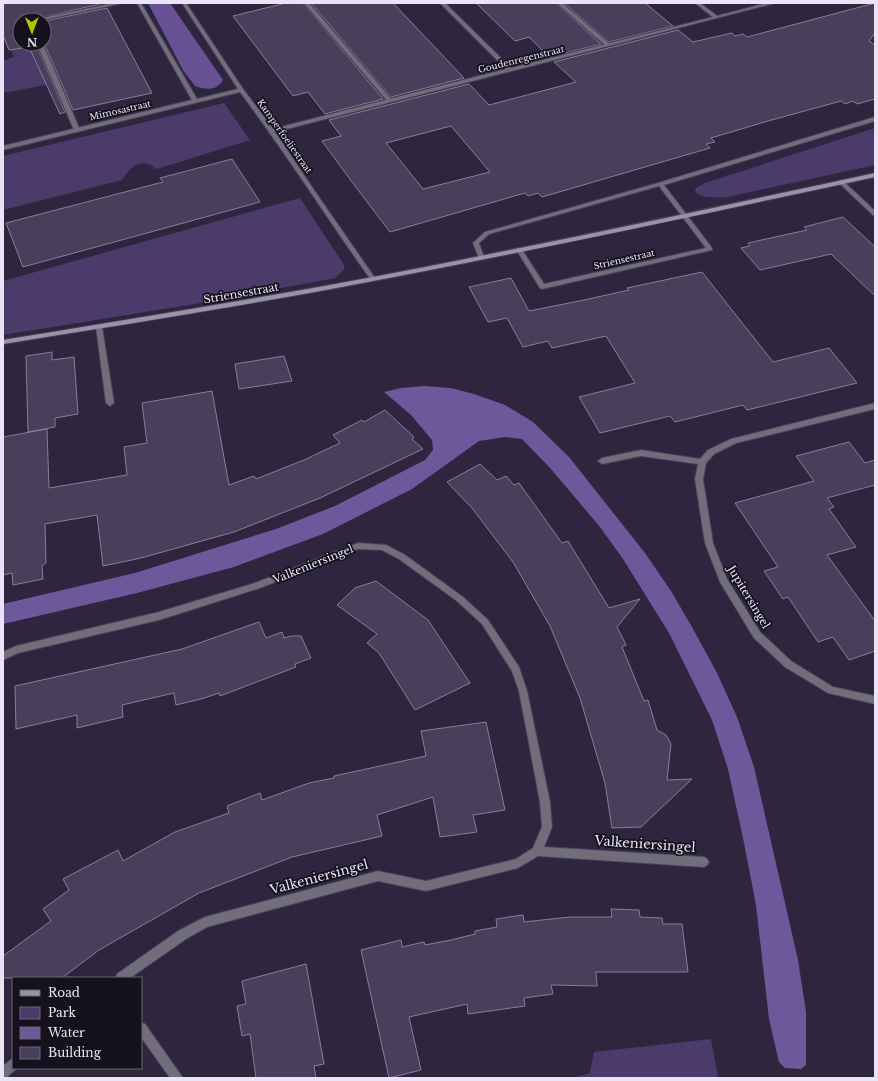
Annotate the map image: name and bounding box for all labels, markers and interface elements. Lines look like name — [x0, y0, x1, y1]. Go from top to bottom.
north arrow — [12, 12, 52, 52]
text: N — [26, 35, 37, 49]
street label: Goudenregenstraat — [477, 43, 566, 75]
street label: Mimosastraat — [88, 97, 152, 122]
street label: Kamperfoeliestraat — [255, 97, 315, 176]
street label: Striensestraat — [592, 247, 656, 271]
street label: Striensestraat — [202, 279, 281, 307]
street label: Valkeniersingel — [270, 541, 356, 587]
street label: Jupitersingel — [724, 561, 774, 631]
street label: Valkeniersingel — [593, 832, 696, 856]
street label: Valkeniersingel — [267, 856, 370, 899]
legend — [12, 977, 142, 1069]
text: Road — [48, 985, 80, 1000]
text: Park — [48, 1005, 76, 1020]
text: Water — [47, 1025, 85, 1040]
text: Building — [48, 1045, 102, 1060]

